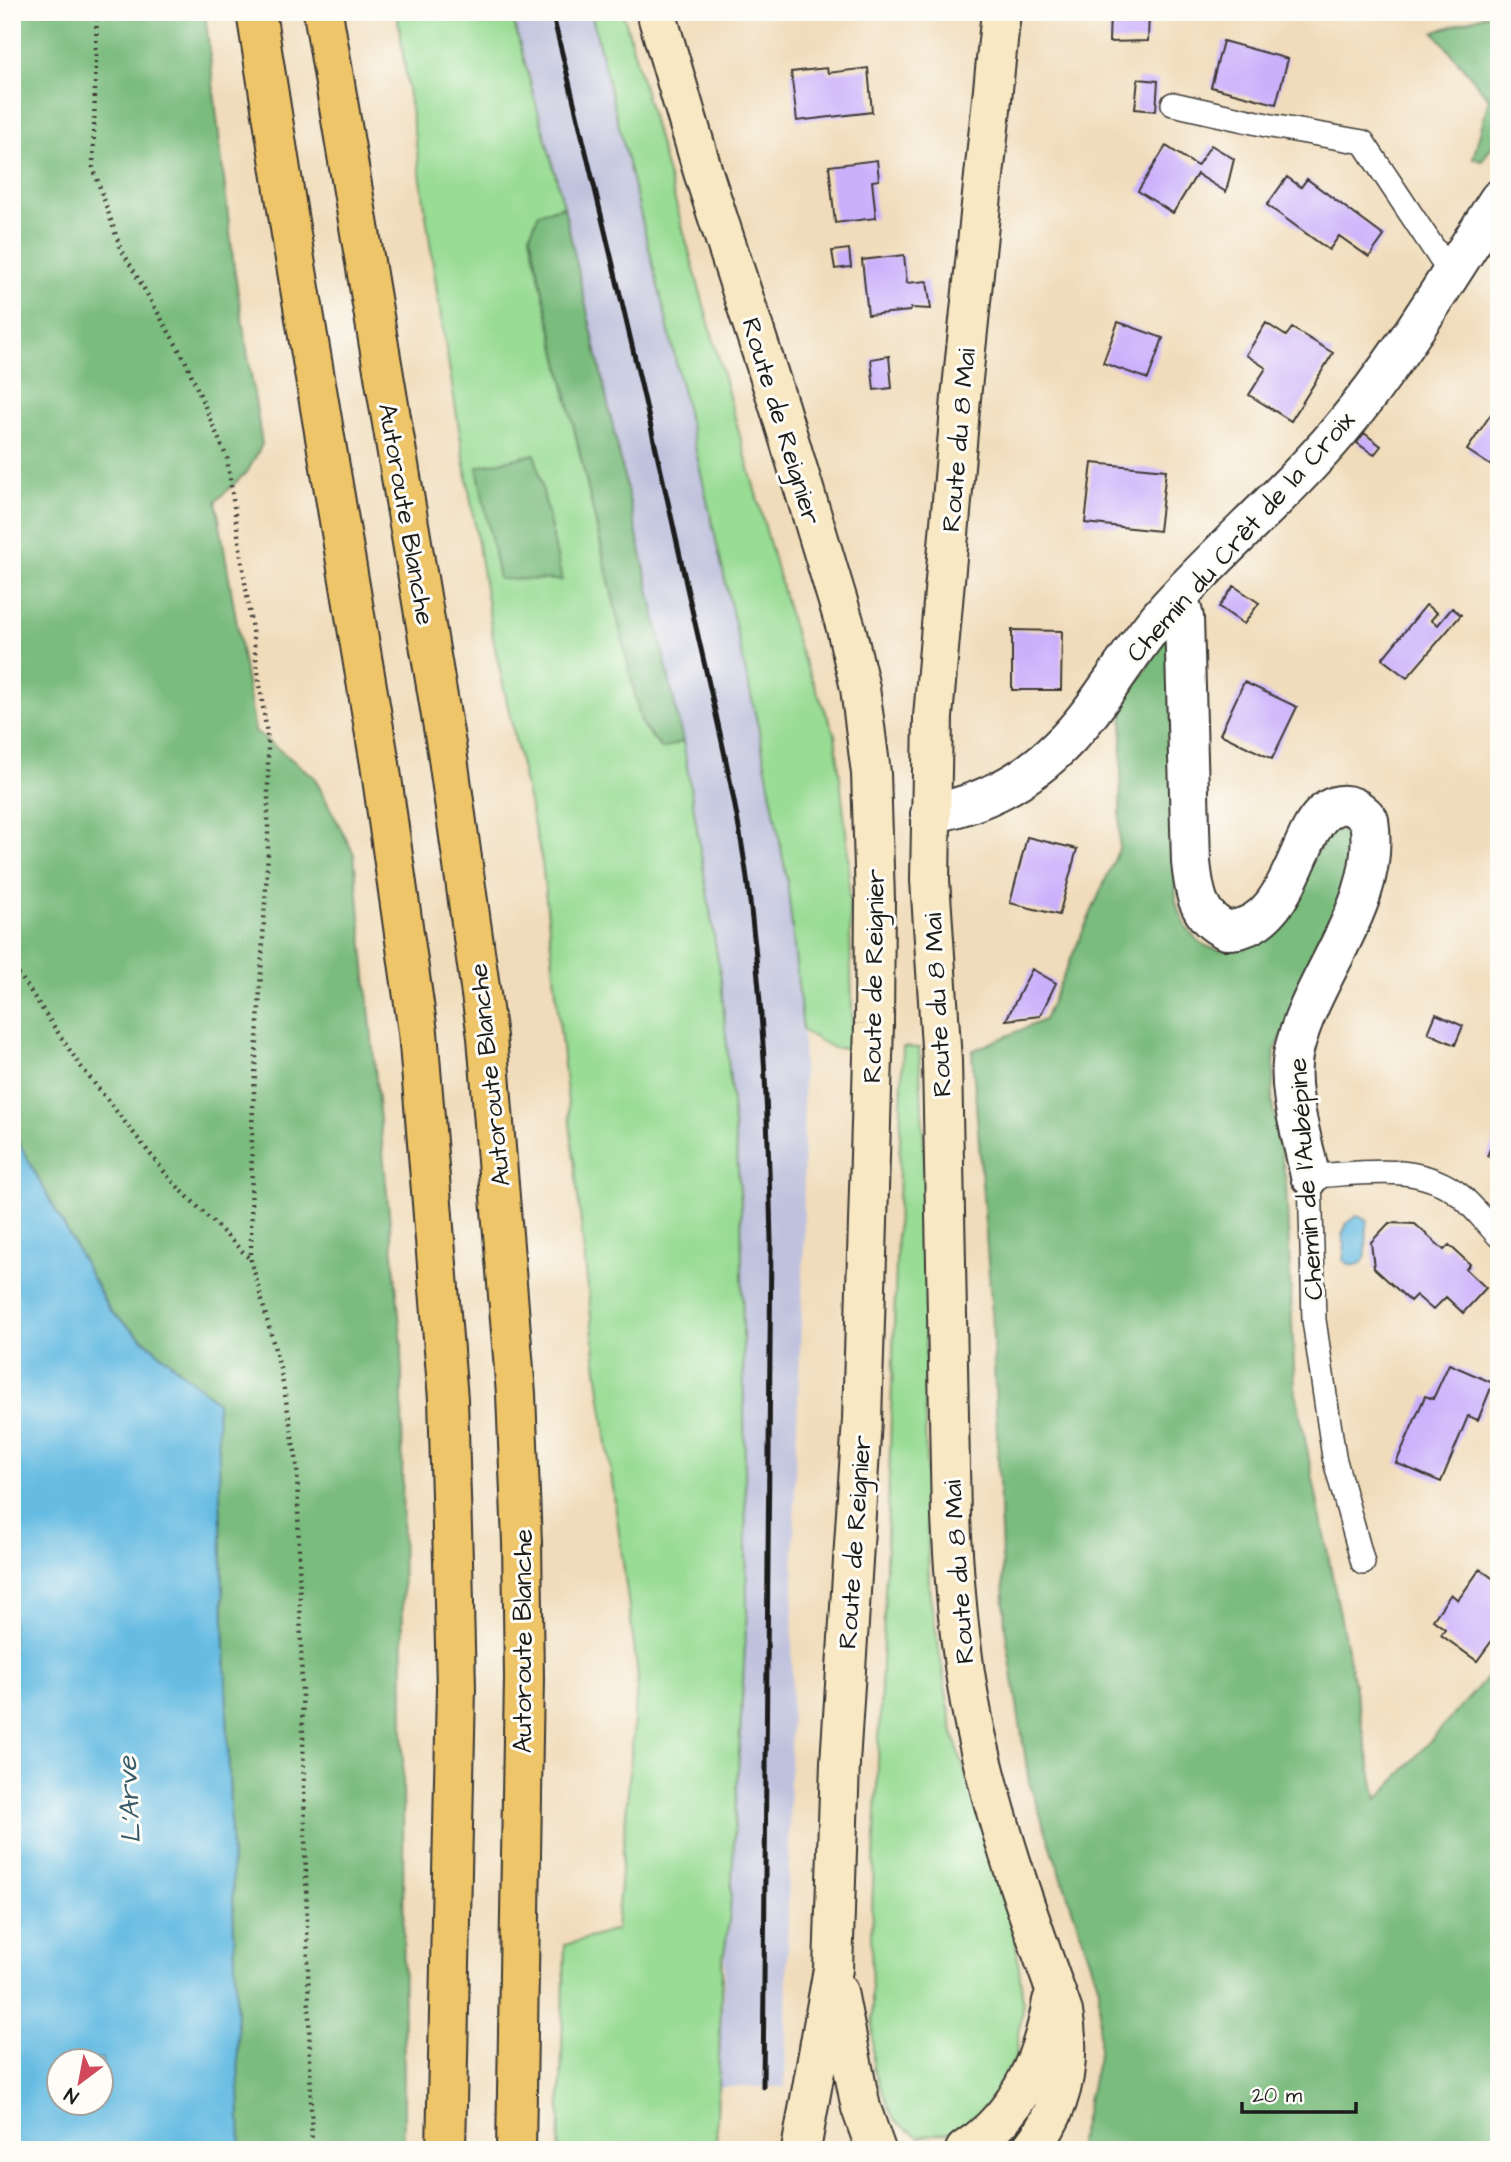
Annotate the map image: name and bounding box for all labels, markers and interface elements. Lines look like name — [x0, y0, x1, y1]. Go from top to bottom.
street label: Route de Reignier — [731, 313, 830, 530]
street label: Route du 8 Mai — [933, 347, 985, 533]
street label: Autoroute Blanche — [369, 401, 443, 628]
street label: Chemin du Crêt de la Croix — [1118, 403, 1364, 670]
street label: Route de Reignier — [854, 868, 896, 1084]
street label: Route du 8 Mai — [915, 912, 961, 1098]
street label: Autoroute Blanche — [460, 961, 520, 1188]
street label: Chemin de l'Aubépine — [1280, 1056, 1332, 1301]
street label: Route de Reignier — [830, 1434, 882, 1650]
street label: Route du 8 Mai — [935, 1479, 983, 1665]
street label: Autoroute Blanche — [505, 1529, 541, 1753]
water label: L'Arve — [108, 1754, 151, 1844]
north arrow — [46, 2046, 116, 2116]
scale bar — [1242, 2071, 1355, 2115]
text: N — [60, 2080, 84, 2110]
text: 20 m — [1252, 2081, 1303, 2110]

